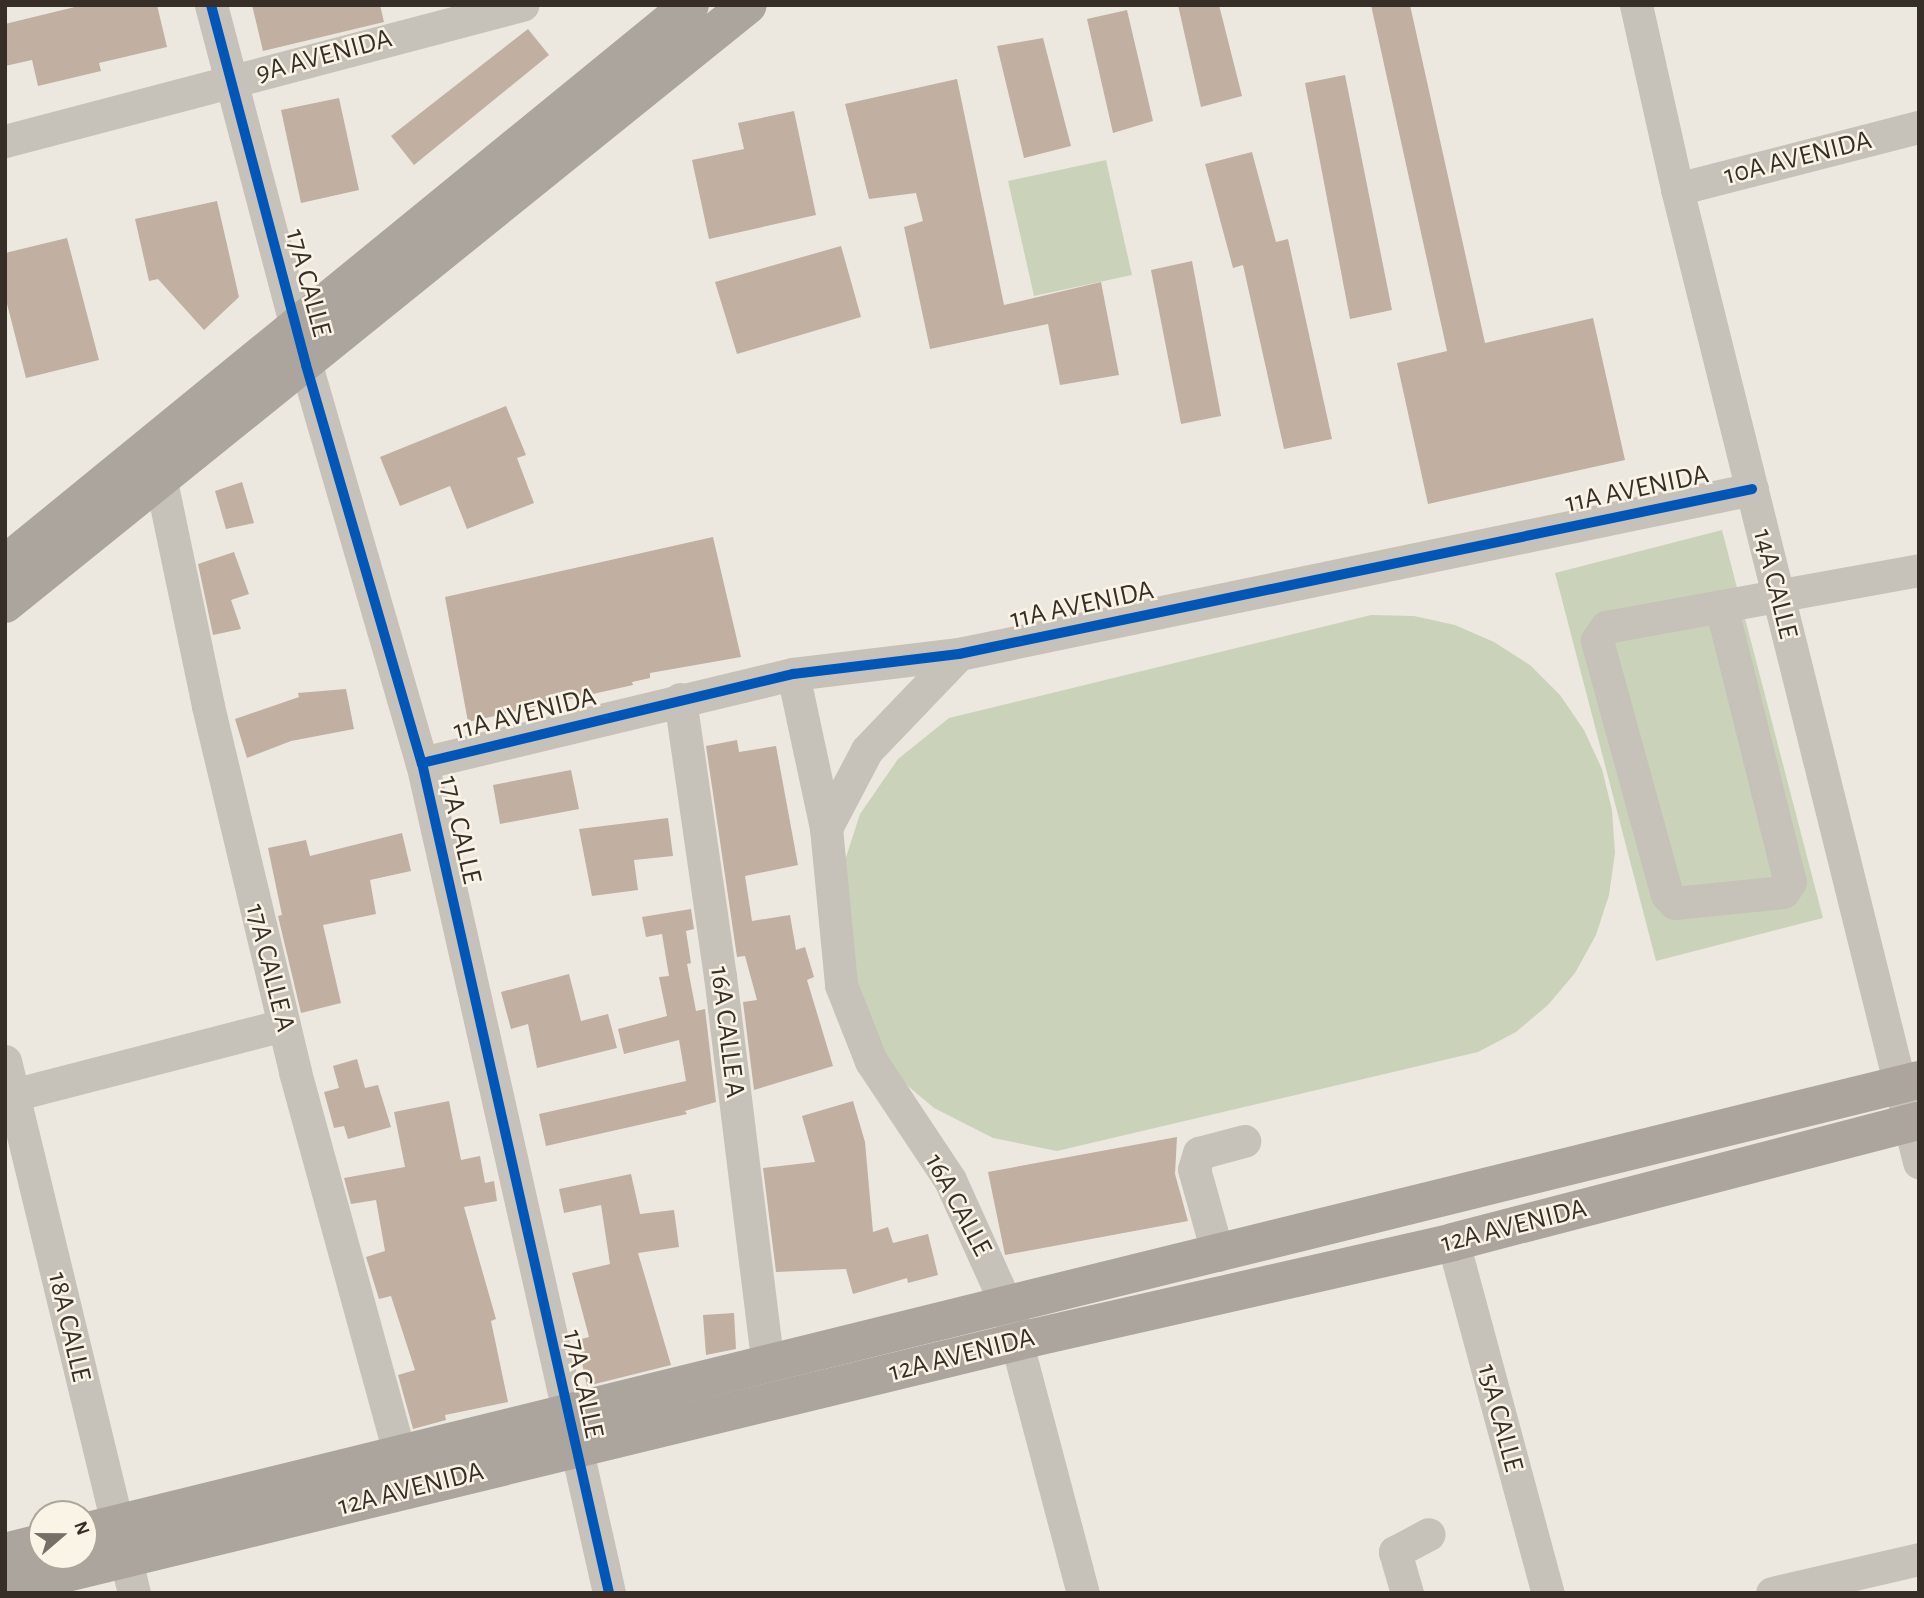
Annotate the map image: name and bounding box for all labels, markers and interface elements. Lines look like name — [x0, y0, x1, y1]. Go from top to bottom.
street label: 9A AVENIDA — [252, 22, 396, 90]
street label: 10A AVENIDA — [1721, 123, 1875, 193]
street label: 17A CALLE — [278, 226, 338, 340]
street label: 11A AVENIDA — [1562, 457, 1712, 521]
street label: 14A CALLE — [1745, 526, 1805, 642]
street label: 11A AVENIDA — [1007, 573, 1157, 637]
street label: 11A AVENIDA — [450, 680, 600, 748]
street label: 17A CALLE — [431, 773, 489, 887]
street label: 17A CALLE A — [238, 901, 302, 1035]
street label: 16A CALLE A — [702, 964, 752, 1100]
street label: 16A CALLE — [917, 1148, 999, 1262]
street label: 12A AVENIDA — [1438, 1192, 1590, 1260]
street label: 18A CALLE — [40, 1269, 98, 1385]
street label: 12A AVENIDA — [886, 1321, 1038, 1389]
street label: 17A CALLE — [555, 1327, 611, 1441]
street label: 15A CALLE — [1470, 1361, 1530, 1475]
street label: 12A AVENIDA — [335, 1455, 487, 1523]
north arrow — [28, 1500, 98, 1570]
text: N — [70, 1519, 93, 1538]

